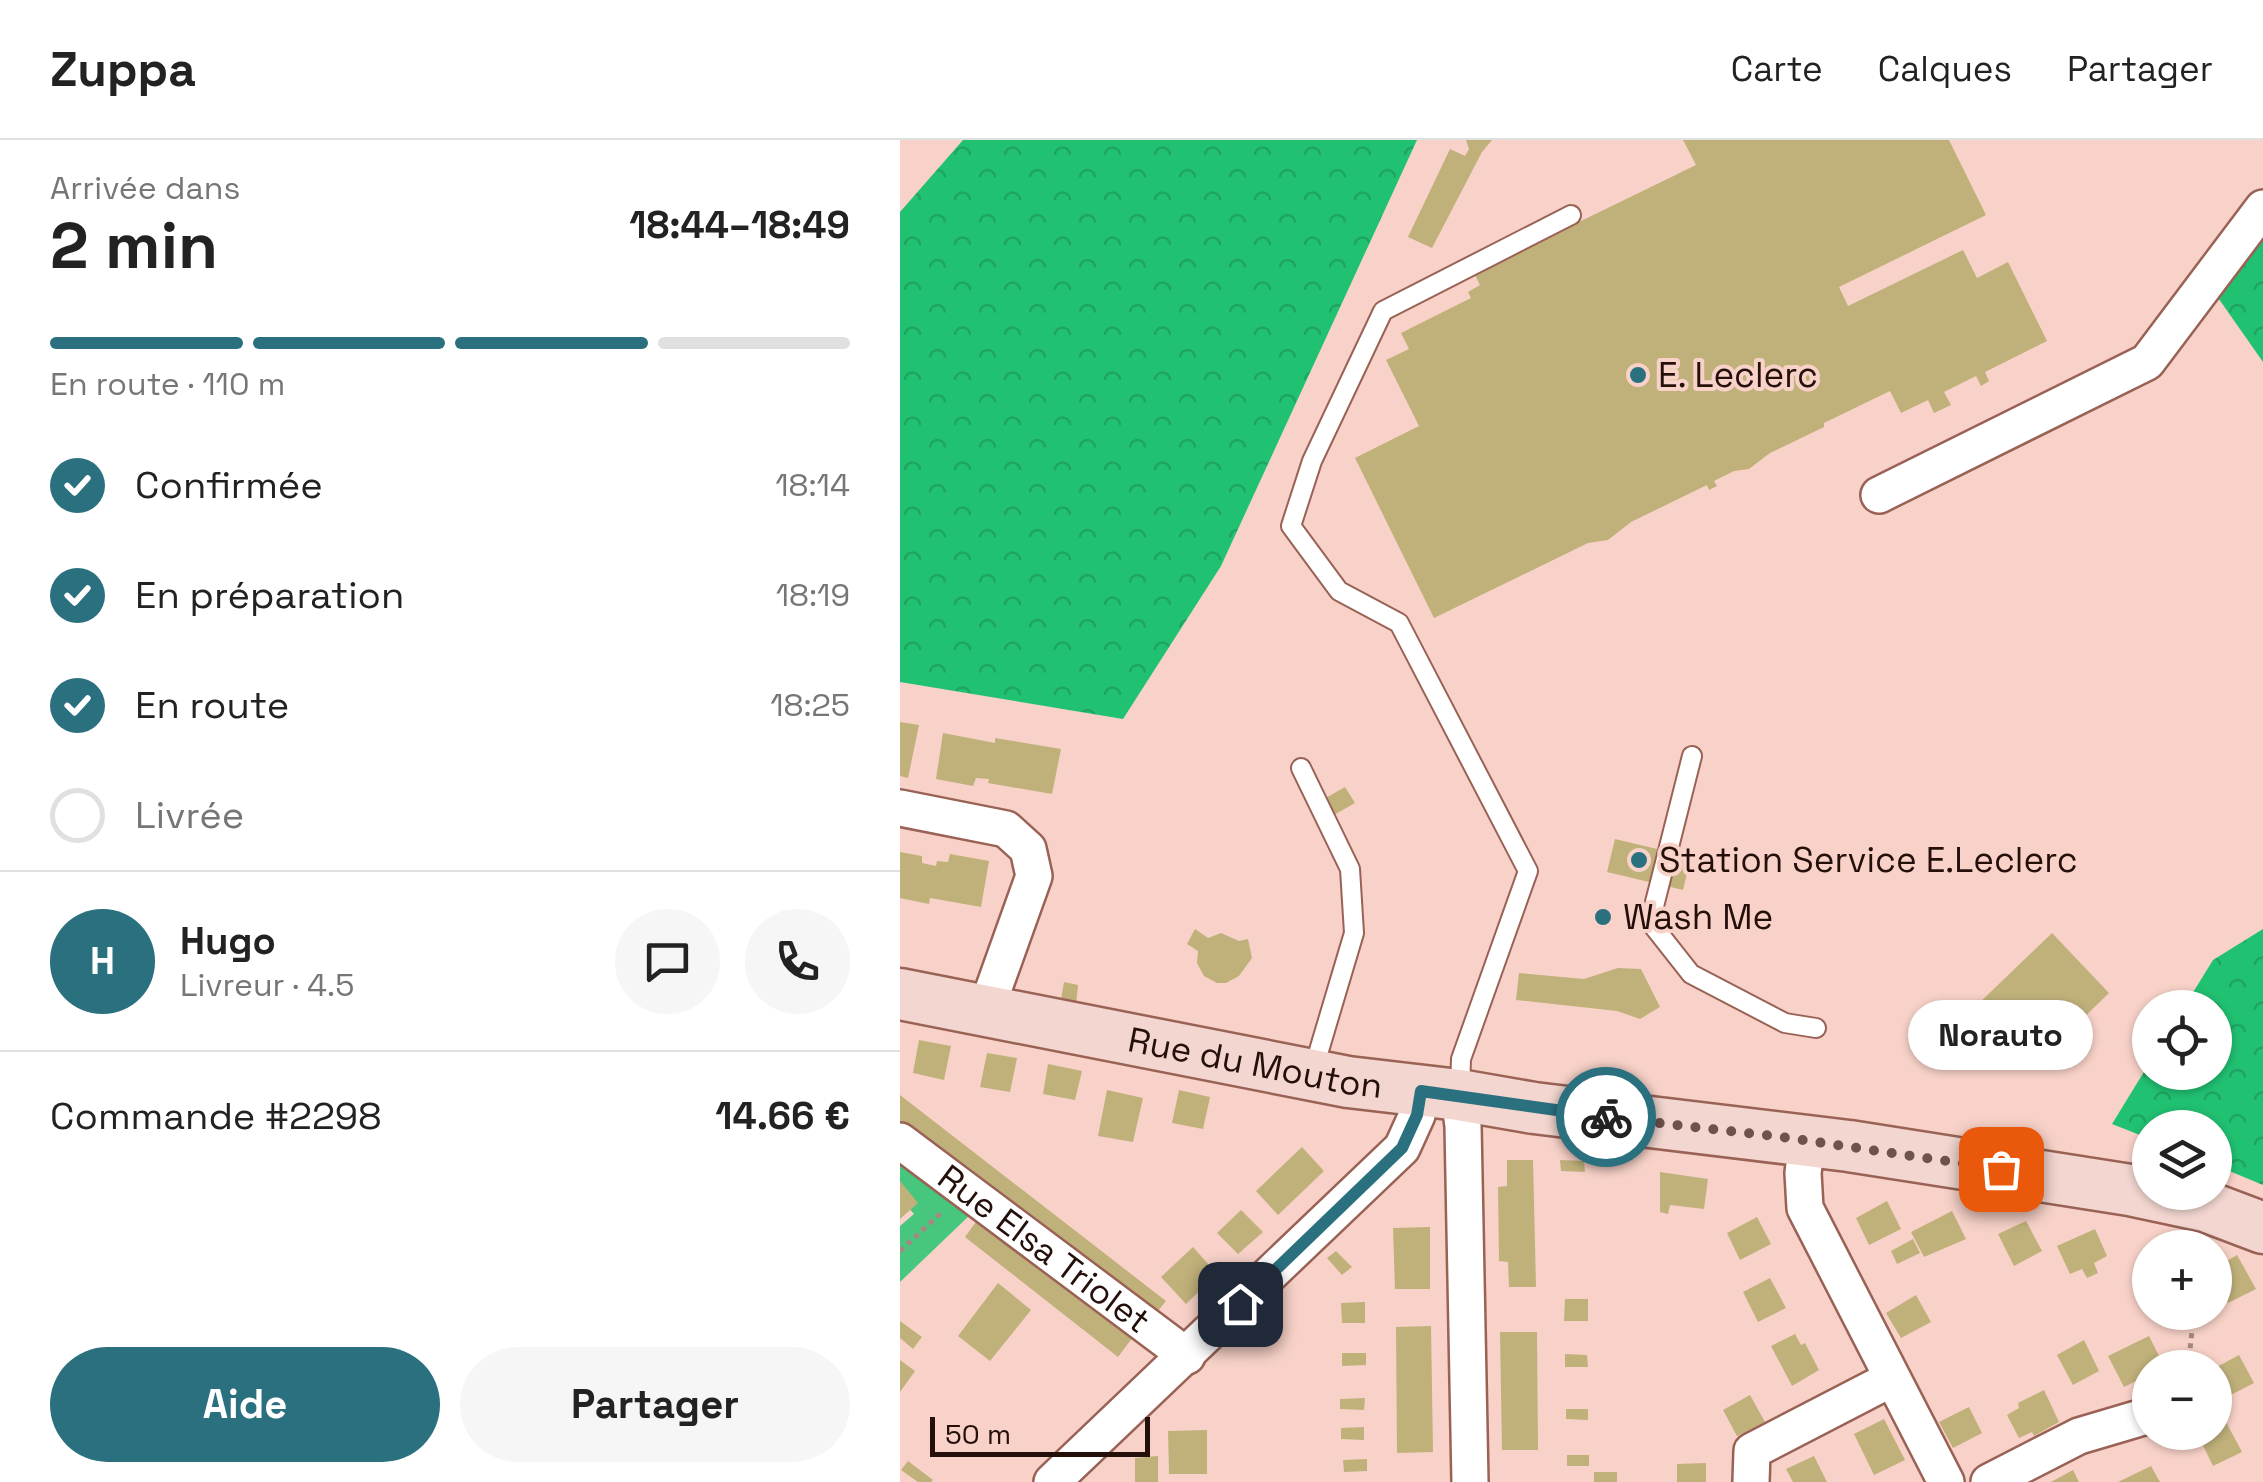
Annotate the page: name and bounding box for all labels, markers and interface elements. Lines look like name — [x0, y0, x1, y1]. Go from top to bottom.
text: Zuppa — [50, 39, 196, 100]
text: Carte — [1731, 47, 1823, 91]
text: Calques — [1878, 47, 2012, 91]
text: Partager — [2067, 47, 2213, 91]
text: Arrivée dans — [50, 168, 240, 208]
text: 18:44–18:49 — [629, 201, 850, 249]
text: 2 min — [50, 204, 218, 287]
place label: E. Leclerc — [1658, 353, 1818, 397]
text: En route · 110 m — [50, 364, 285, 404]
marker: E. Leclerc — [1627, 364, 1649, 386]
icon: check — [50, 458, 105, 513]
text: Confirmée — [135, 461, 323, 509]
text: 18:14 — [775, 465, 850, 505]
icon: check — [50, 568, 105, 623]
text: En préparation — [135, 571, 404, 619]
text: 18:19 — [776, 575, 850, 615]
icon: check — [50, 678, 105, 733]
text: En route — [135, 681, 289, 729]
text: 18:25 — [770, 685, 850, 725]
text: Livrée — [135, 791, 244, 839]
place label: Station Service E.Leclerc — [1659, 838, 2078, 882]
marker: Station Service E.Leclerc — [1628, 849, 1650, 871]
place label: Wash Me — [1623, 895, 1773, 939]
marker: Wash Me — [1592, 906, 1614, 928]
button: chat — [615, 909, 720, 1014]
button: phone — [745, 909, 850, 1014]
text: Hugo — [180, 917, 276, 965]
text: H — [90, 937, 115, 985]
text: Livreur · 4.5 — [180, 965, 354, 1005]
map controls — [2132, 990, 2232, 1450]
button: locate — [2132, 990, 2232, 1090]
callout: Norauto — [1908, 999, 2094, 1069]
text: Norauto — [1938, 1015, 2063, 1055]
street label: Rue du Mouton — [1124, 1017, 1385, 1108]
courier — [1556, 1067, 1656, 1167]
icon: bike — [1579, 1090, 1634, 1145]
text: Commande #2298 — [50, 1092, 382, 1140]
text: 14.66 € — [715, 1092, 850, 1140]
button: layers — [2132, 1110, 2232, 1210]
pin — [1959, 1127, 2044, 1212]
icon: bag — [1974, 1142, 2029, 1197]
street label: Rue Elsa Triolet — [929, 1155, 1159, 1343]
button: + — [2132, 1230, 2232, 1330]
pin — [1198, 1262, 1283, 1347]
icon: home — [1213, 1277, 1268, 1332]
button: Aide — [50, 1347, 440, 1462]
button: Partager — [460, 1347, 850, 1462]
button: − — [2132, 1350, 2232, 1450]
scale bar — [930, 1412, 1150, 1456]
text: 50 m — [945, 1416, 1011, 1452]

